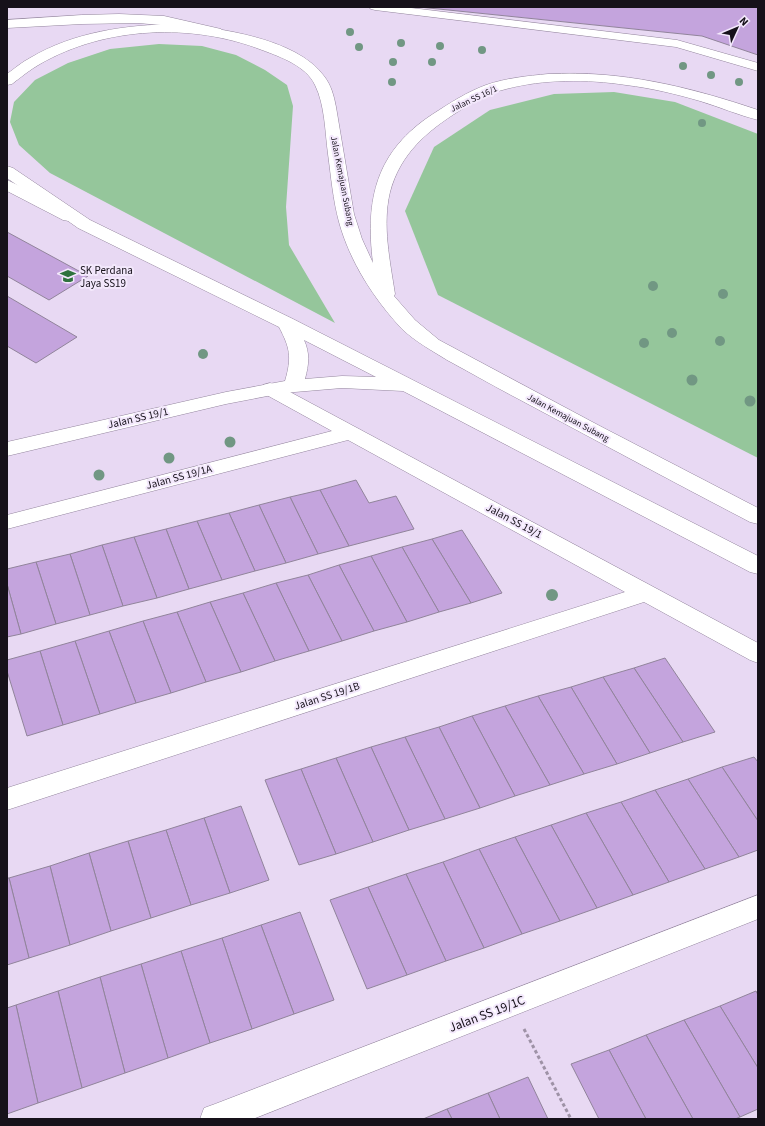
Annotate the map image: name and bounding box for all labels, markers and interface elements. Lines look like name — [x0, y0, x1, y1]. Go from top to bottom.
north arrow — [717, 8, 757, 48]
text: N — [736, 14, 752, 29]
street label: Jalan SS 16/1 — [448, 82, 500, 116]
street label: Jalan Kemajuan Subang — [327, 135, 357, 227]
place label: SK Perdana Jaya SS19 — [80, 263, 133, 291]
school or university icon: SK Perdana Jaya SS19 — [59, 267, 77, 285]
street label: Jalan Kemajuan Subang — [525, 391, 612, 445]
street label: Jalan SS 19/1 — [106, 404, 170, 432]
street label: Jalan SS 19/1A — [145, 461, 214, 493]
street label: Jalan SS 19/1 — [483, 500, 545, 542]
street label: Jalan SS 19/1B — [292, 678, 362, 714]
street label: Jalan SS 19/1C — [446, 991, 528, 1037]

